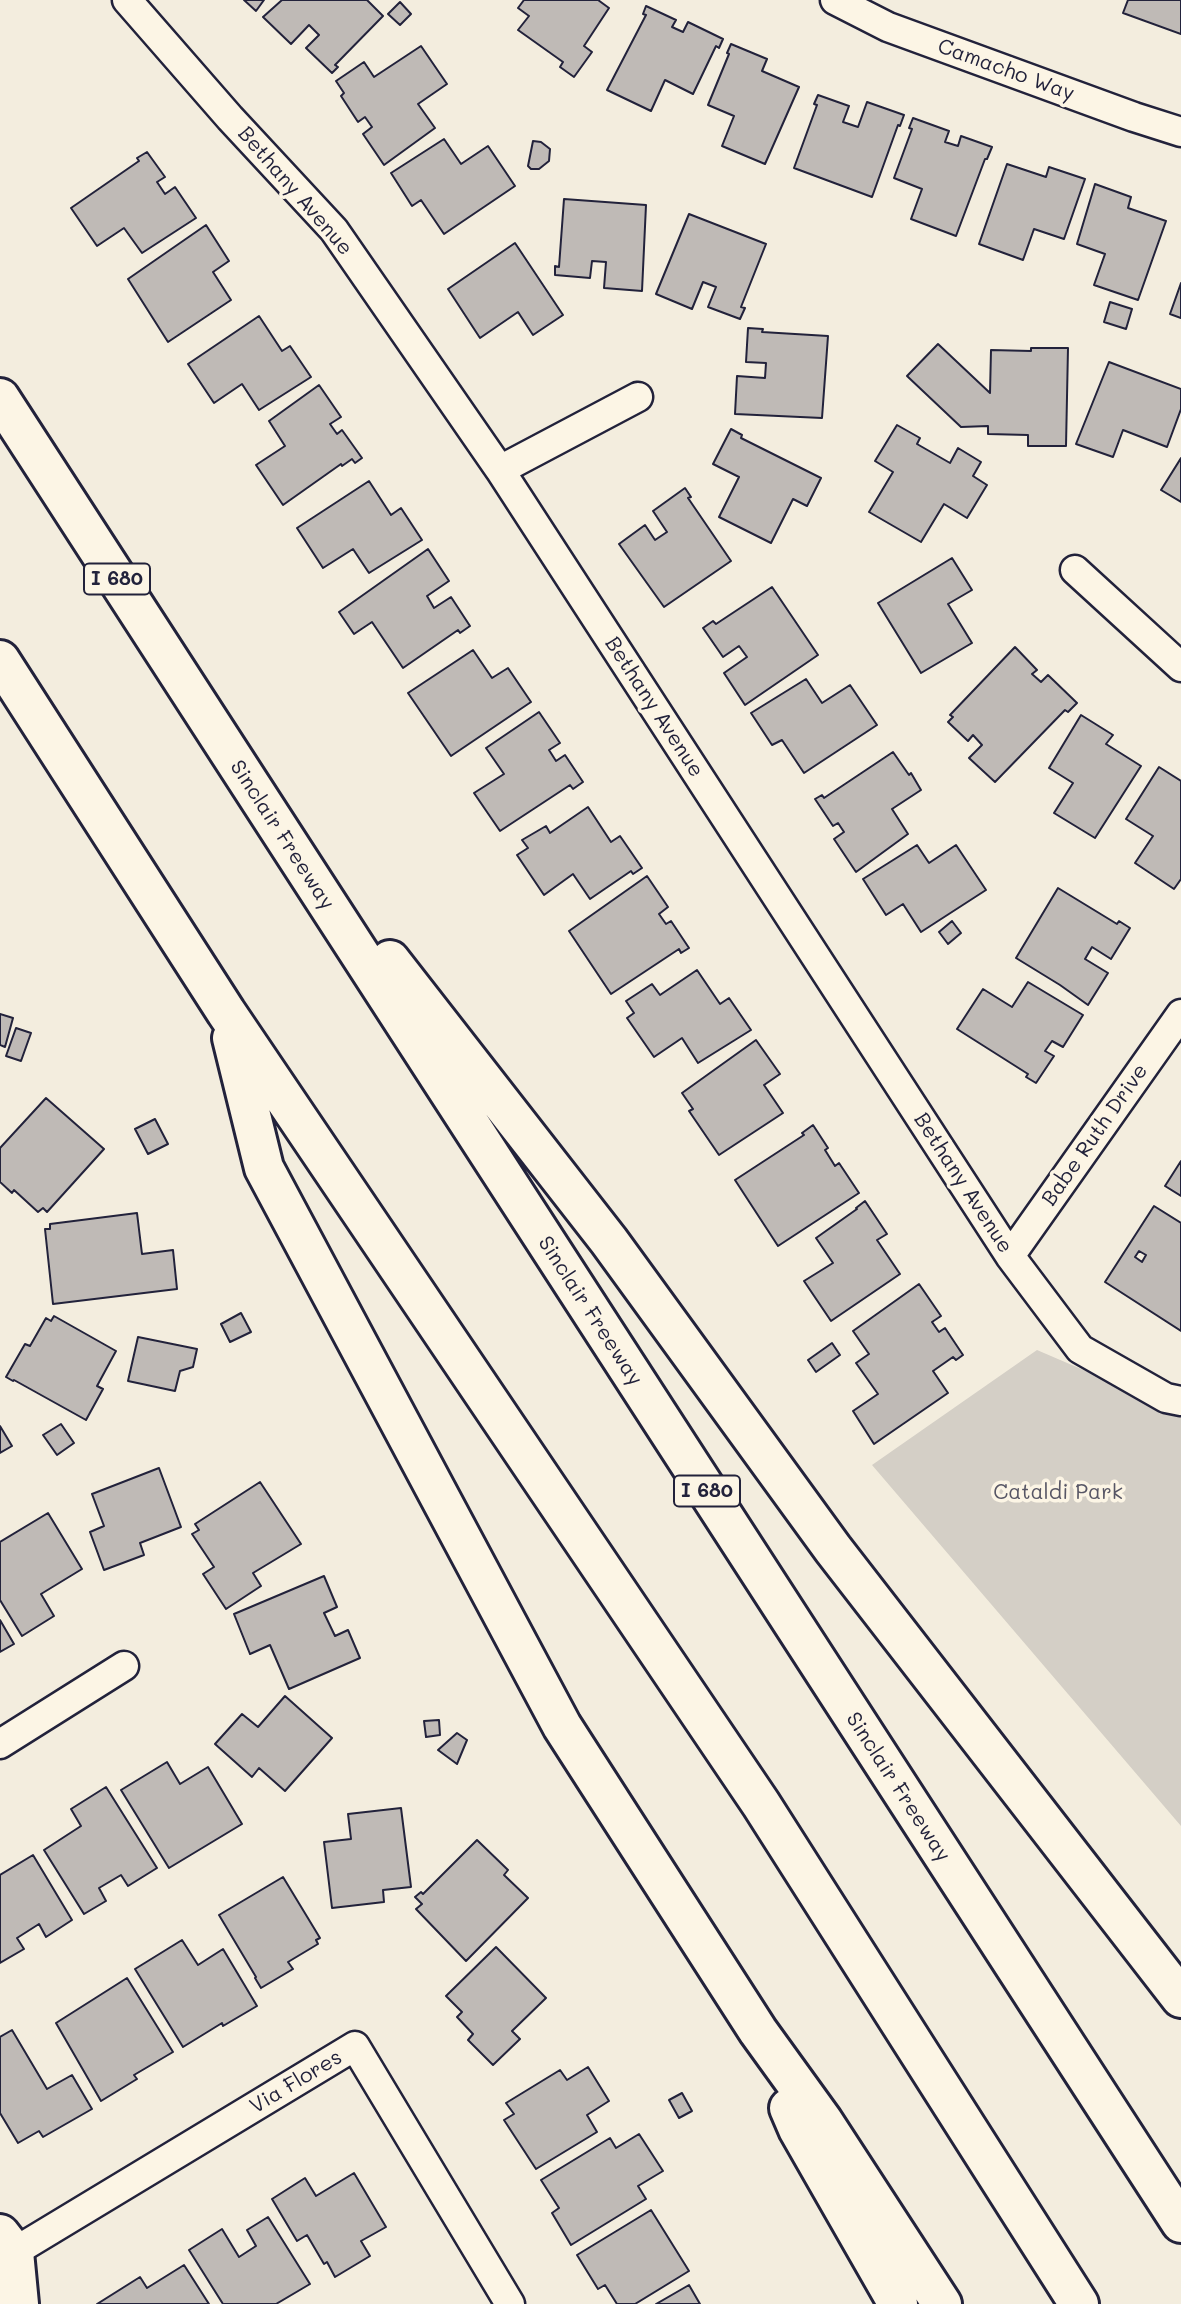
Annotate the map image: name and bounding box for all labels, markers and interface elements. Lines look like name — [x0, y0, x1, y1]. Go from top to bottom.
street label: Camacho Way — [934, 34, 1078, 106]
street label: Bethany Avenue — [232, 122, 358, 260]
road number: I 680 — [84, 564, 150, 594]
street label: Bethany Avenue — [599, 632, 709, 782]
street label: Sinclair Freeway — [224, 756, 340, 914]
street label: Babe Ruth Drive — [1037, 1059, 1153, 1211]
street label: Bethany Avenue — [908, 1108, 1018, 1258]
street label: Sinclair Freeway — [532, 1232, 648, 1390]
road number: I 680 — [674, 1476, 740, 1506]
park label: Cataldi Park — [993, 1480, 1123, 1506]
street label: Sinclair Freeway — [840, 1708, 956, 1866]
street label: Via Flores — [245, 2045, 347, 2119]

